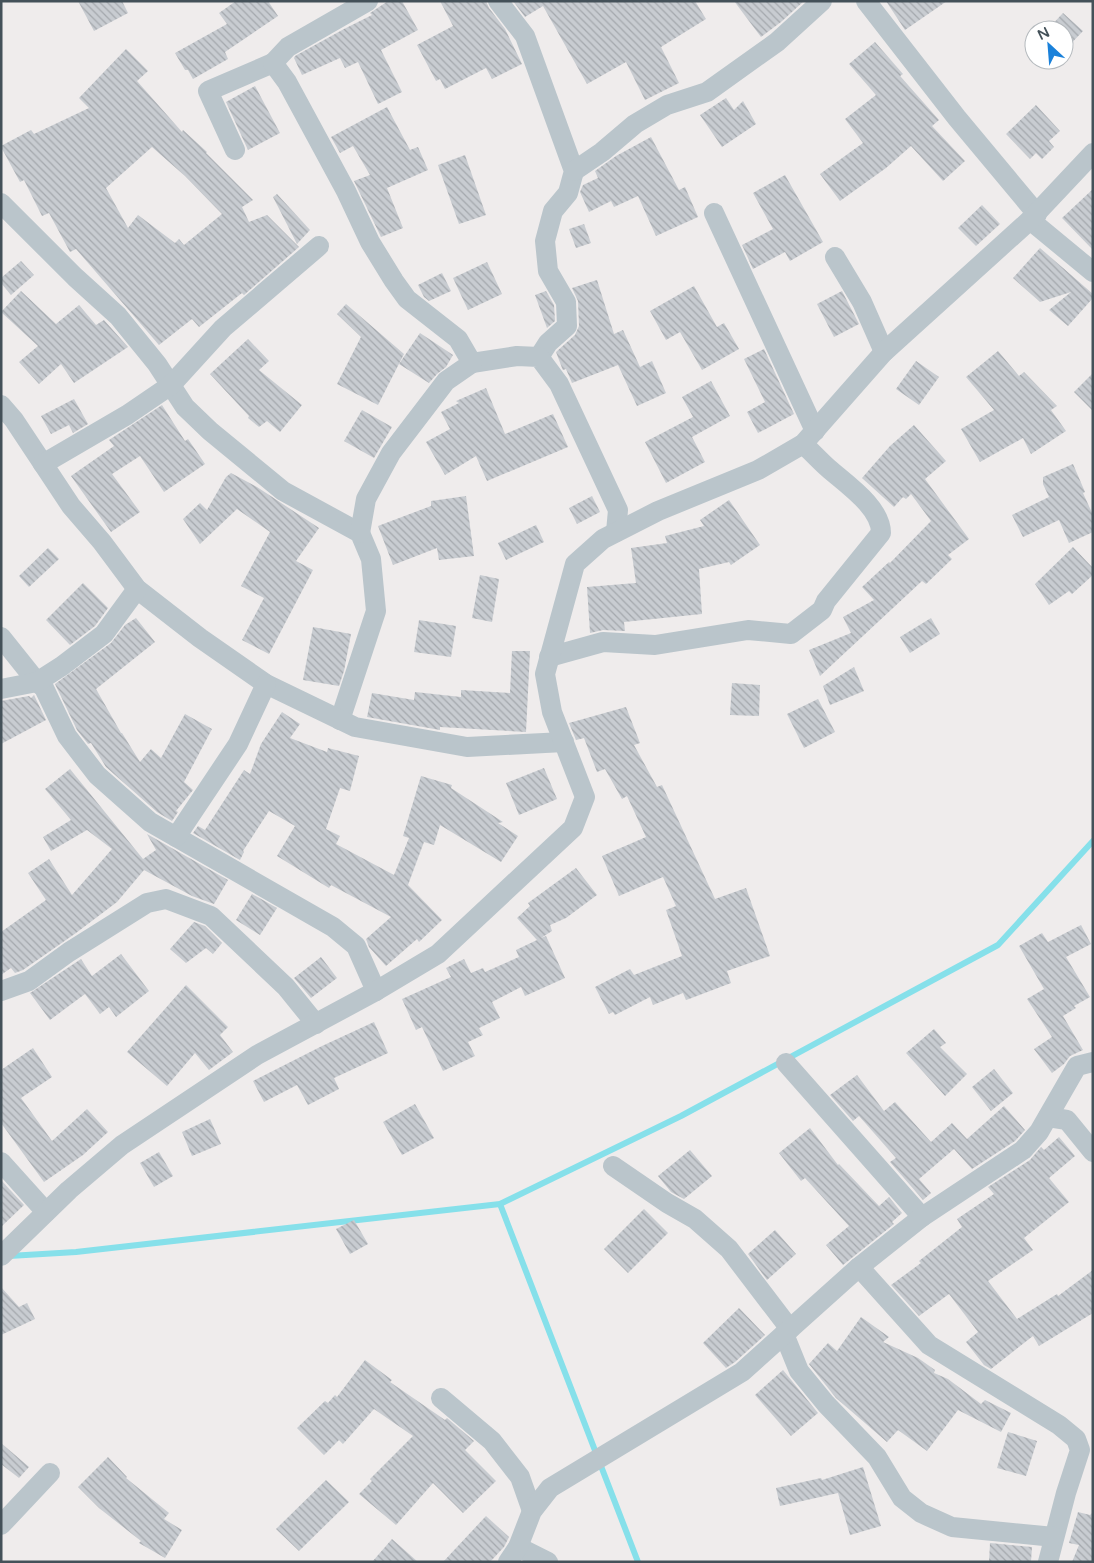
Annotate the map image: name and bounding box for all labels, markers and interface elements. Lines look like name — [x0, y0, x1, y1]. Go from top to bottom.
north arrow — [1024, 20, 1074, 70]
text: N — [1035, 24, 1052, 44]

